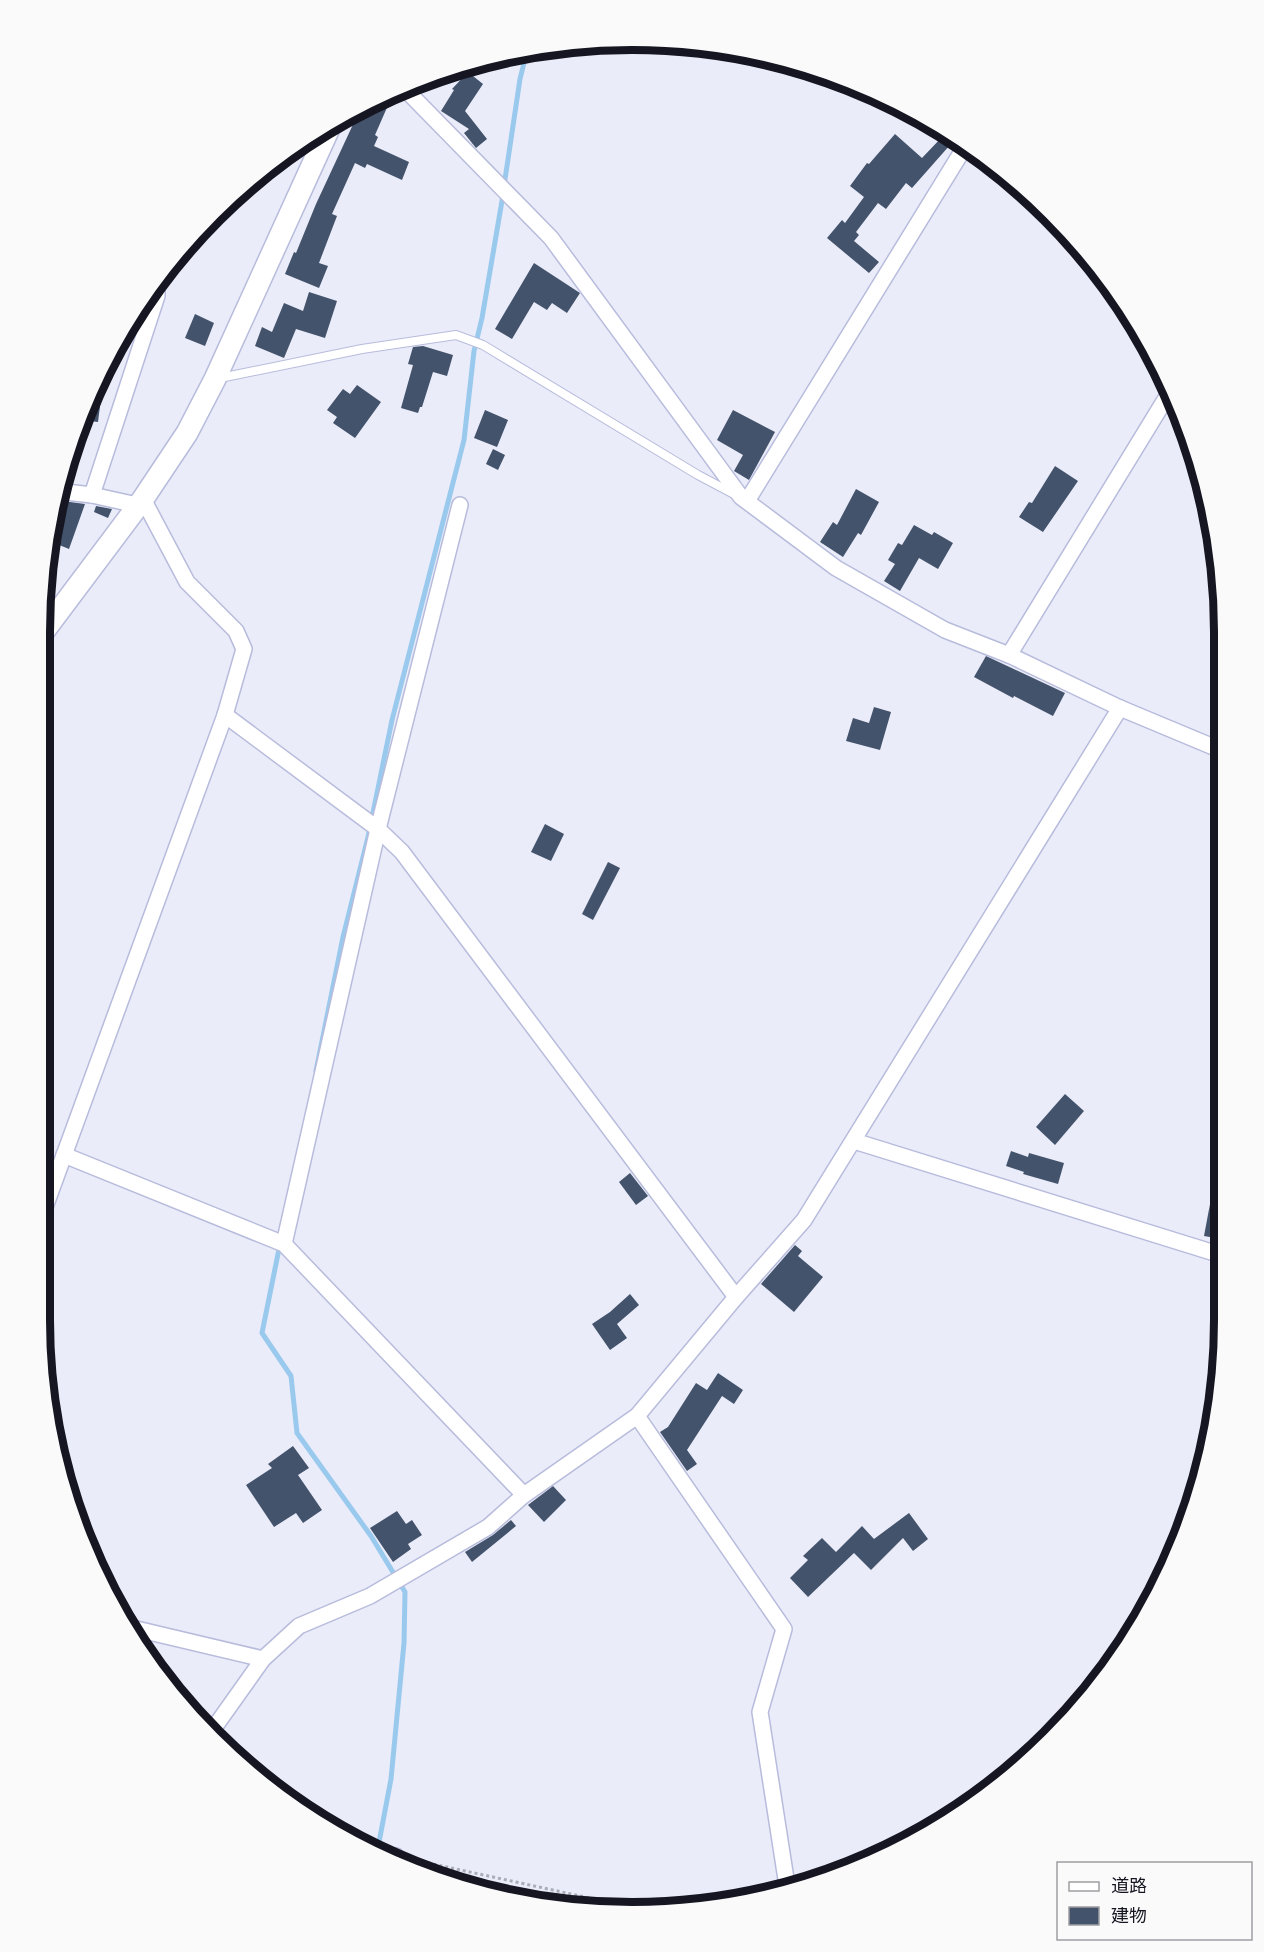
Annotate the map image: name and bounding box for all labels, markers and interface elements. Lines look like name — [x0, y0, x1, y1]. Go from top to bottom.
legend — [1057, 1862, 1252, 1940]
text: 道路 — [1111, 1876, 1147, 1896]
text: 建物 — [1111, 1906, 1147, 1926]

